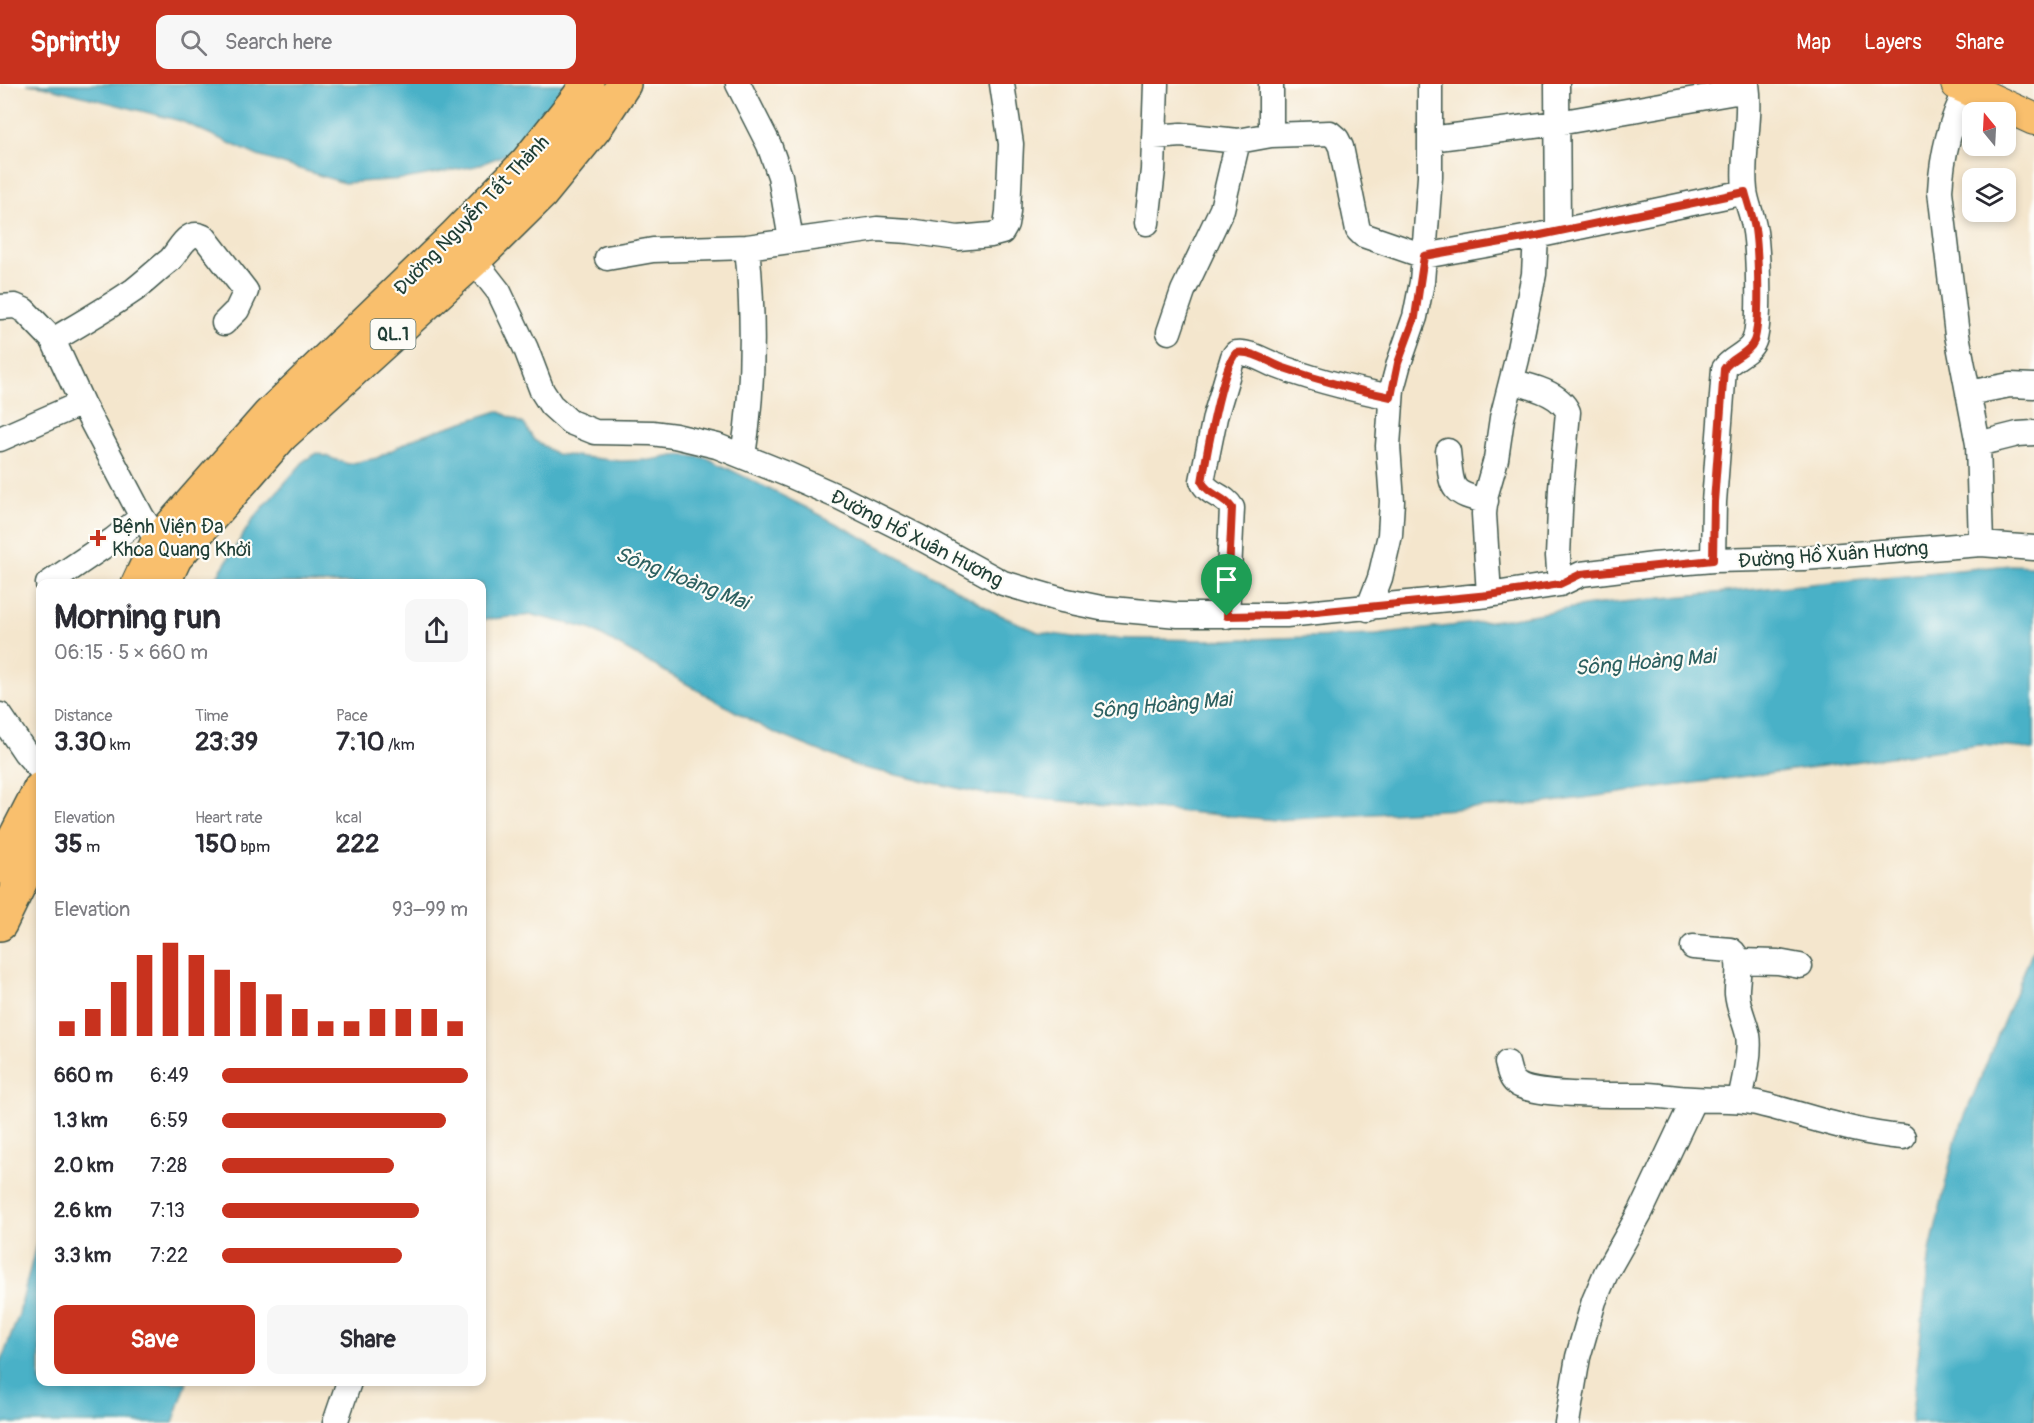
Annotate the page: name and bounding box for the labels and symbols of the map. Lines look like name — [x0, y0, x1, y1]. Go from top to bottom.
north arrow — [1962, 102, 2016, 156]
street label: Đường Nguyễn Tất Thành — [388, 130, 554, 301]
road number: QL.1 — [370, 319, 416, 349]
street label: Đường Hồ Xuân Hương — [826, 484, 1007, 593]
place label: Bệnh Viện Đa Khoa Quang Khởi — [112, 514, 251, 562]
marker: Bệnh Viện Đa Khoa Quang Khởi — [89, 529, 107, 547]
street label: Đường Hồ Xuân Hương — [1737, 535, 1929, 574]
water label: Sông Hoàng Mai — [611, 541, 755, 617]
pin — [1201, 554, 1252, 616]
water label: Sông Hoàng Mai — [1574, 643, 1719, 682]
water label: Sông Hoàng Mai — [1090, 686, 1235, 725]

